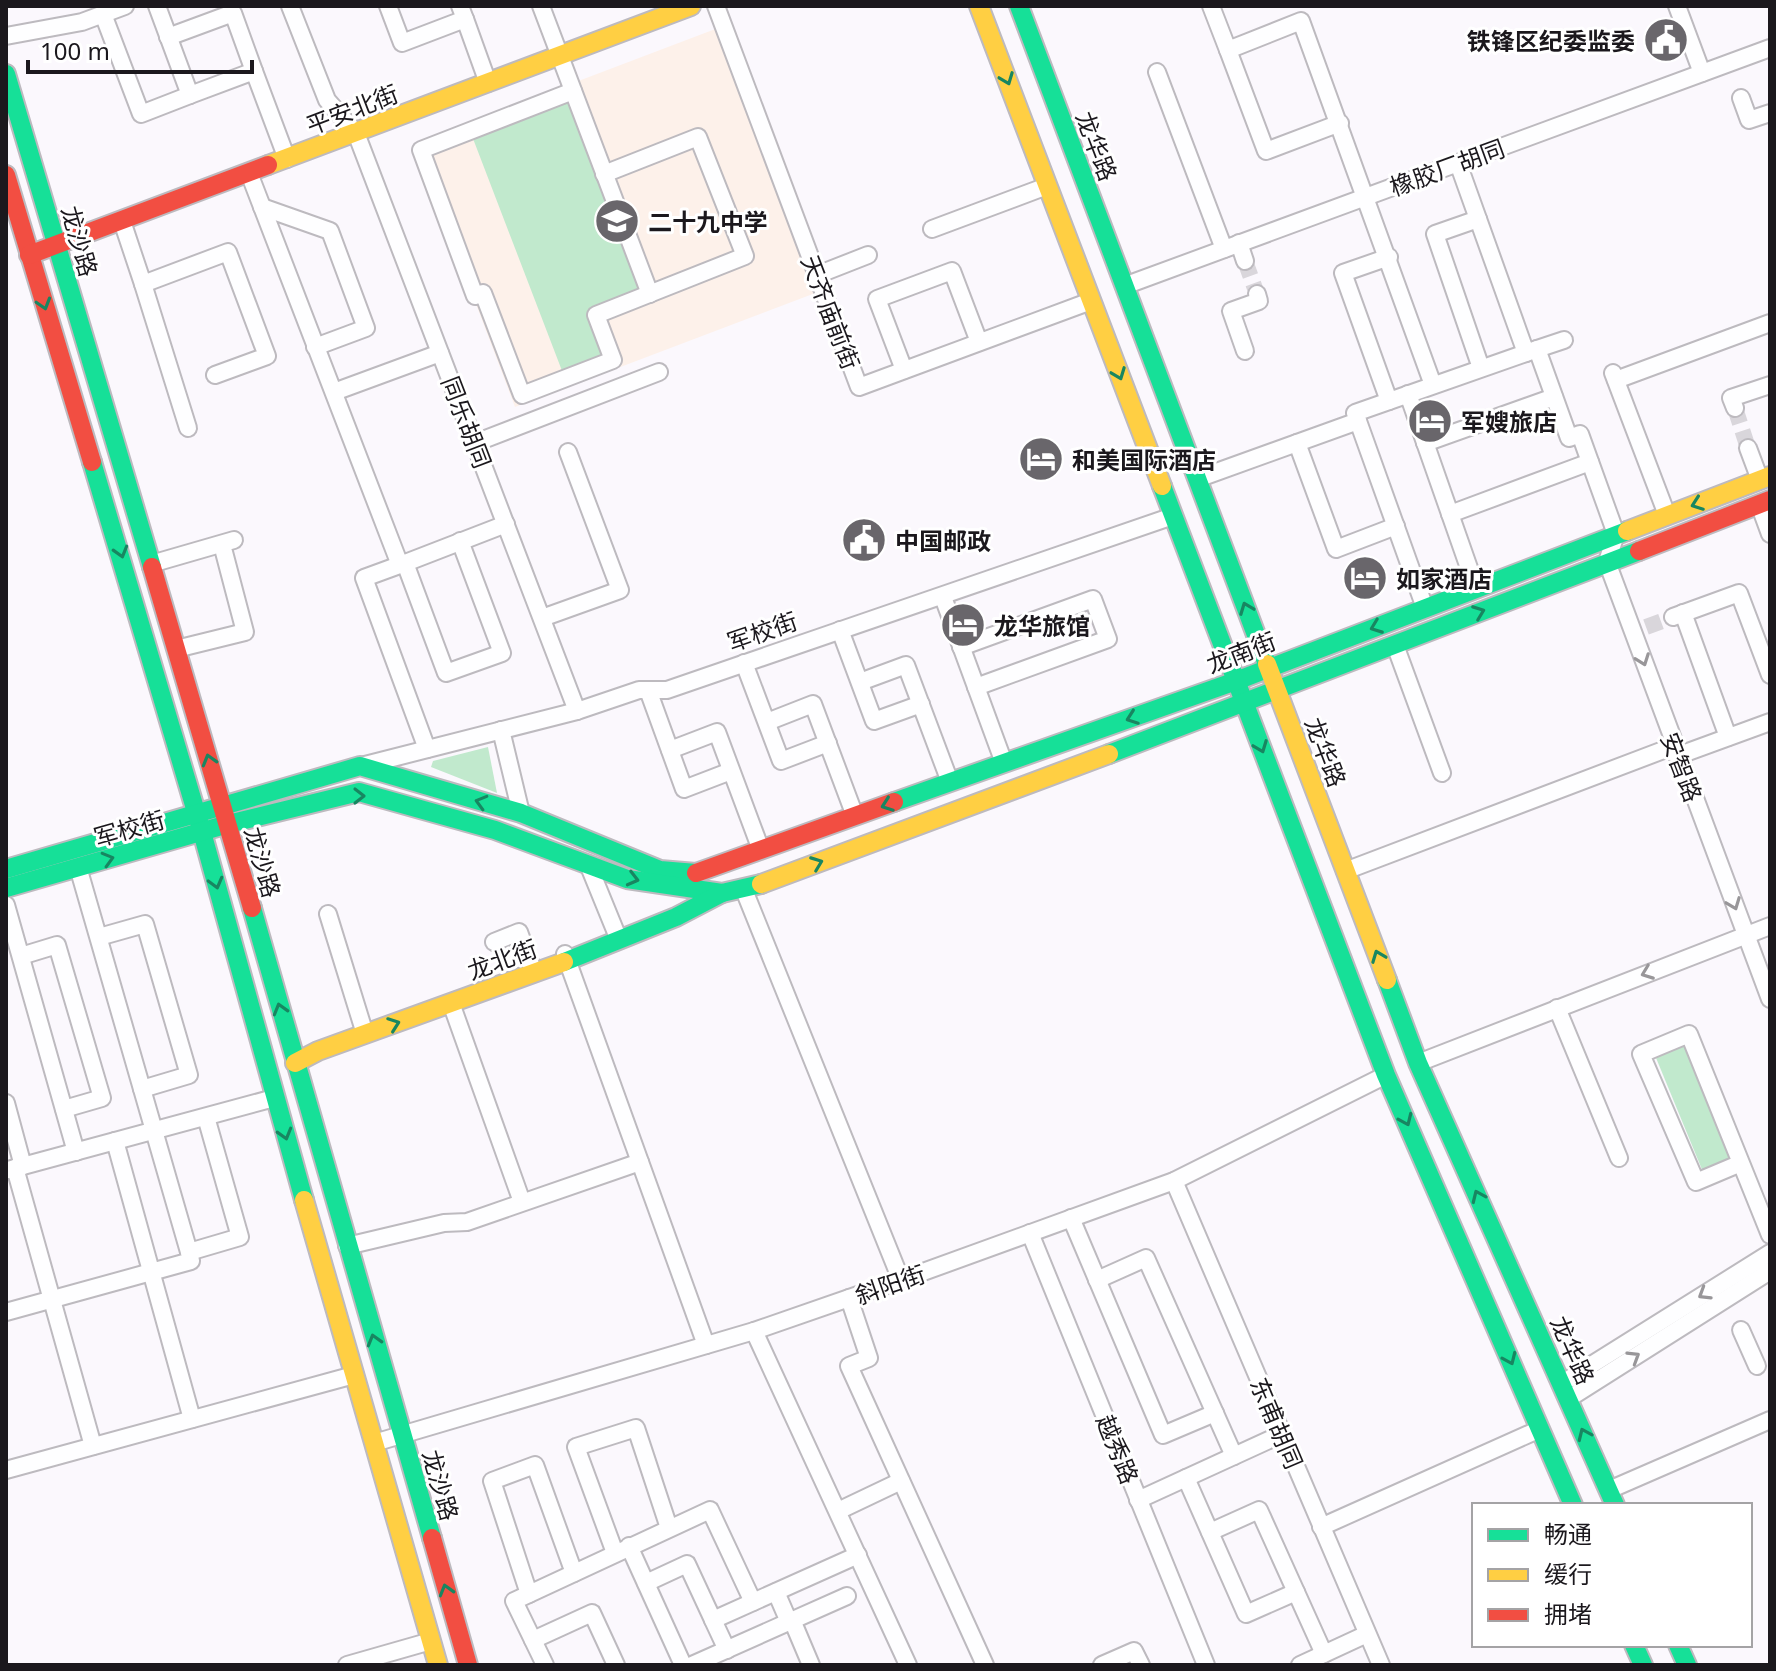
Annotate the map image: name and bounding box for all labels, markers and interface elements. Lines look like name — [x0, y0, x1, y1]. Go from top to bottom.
public building icon: 铁锋区纪委监委 — [1642, 16, 1690, 64]
scale bar — [28, 24, 252, 74]
place label: 铁锋区纪委监委 — [1467, 24, 1635, 57]
text: 100 m — [40, 34, 110, 67]
one-way arrow — [997, 71, 1014, 85]
street label: 平安北街 — [301, 76, 403, 142]
street label: 龙华路 — [1069, 106, 1125, 186]
street label: 橡胶厂胡同 — [1385, 131, 1509, 203]
school or university icon: 二十九中学 — [593, 197, 641, 245]
street label: 龙沙路 — [54, 202, 106, 280]
place label: 二十九中学 — [648, 205, 768, 238]
street label: 天齐庙前街 — [794, 250, 868, 374]
one-way arrow — [35, 297, 51, 310]
one-way arrow — [1109, 366, 1126, 380]
street label: 同乐胡同 — [434, 371, 500, 473]
hotel icon: 军嫂旅店 — [1406, 397, 1454, 445]
place label: 军嫂旅店 — [1461, 405, 1557, 438]
hotel icon: 和美国际酒店 — [1017, 435, 1065, 483]
place label: 和美国际酒店 — [1072, 443, 1216, 476]
one-way arrow — [1691, 494, 1705, 510]
public building icon: 中国邮政 — [840, 516, 888, 564]
place label: 中国邮政 — [895, 524, 991, 557]
one-way arrow — [112, 545, 128, 559]
hotel icon: 如家酒店 — [1341, 554, 1389, 602]
place label: 如家酒店 — [1396, 562, 1492, 595]
hotel icon: 龙华旅馆 — [939, 601, 987, 649]
one-way arrow — [1239, 602, 1256, 616]
street label: 军校街 — [723, 604, 801, 658]
one-way arrow — [1471, 605, 1485, 622]
place label: 龙华旅馆 — [994, 609, 1090, 642]
one-way arrow — [1370, 617, 1384, 634]
street label: 龙南街 — [1201, 624, 1281, 680]
one-way arrow — [1633, 653, 1649, 667]
one-way arrow — [1126, 708, 1140, 724]
street label: 龙华路 — [1298, 712, 1354, 792]
street label: 安智路 — [1654, 727, 1710, 807]
one-way arrow — [1251, 740, 1268, 754]
one-way arrow — [201, 753, 218, 767]
one-way arrow — [353, 787, 365, 804]
one-way arrow — [474, 794, 488, 811]
one-way arrow — [881, 795, 895, 811]
street label: 军校街 — [90, 802, 168, 854]
street label: 龙沙路 — [237, 823, 289, 901]
one-way arrow — [100, 852, 114, 868]
one-way arrow — [809, 856, 823, 873]
one-way arrow — [626, 870, 639, 887]
one-way arrow — [207, 875, 224, 889]
one-way arrow — [1724, 896, 1741, 910]
street label: 龙北街 — [463, 931, 541, 987]
one-way arrow — [1371, 950, 1388, 964]
one-way arrow — [1641, 963, 1655, 980]
one-way arrow — [273, 1003, 289, 1017]
one-way arrow — [386, 1017, 400, 1034]
one-way arrow — [1396, 1112, 1412, 1127]
one-way arrow — [275, 1126, 292, 1140]
one-way arrow — [1471, 1190, 1487, 1205]
street label: 斜阳街 — [851, 1257, 929, 1311]
one-way arrow — [1698, 1285, 1713, 1300]
street label: 龙华路 — [1543, 1310, 1603, 1390]
one-way arrow — [367, 1334, 383, 1348]
one-way arrow — [1500, 1351, 1516, 1365]
one-way arrow — [1625, 1351, 1640, 1367]
street label: 东甫胡同 — [1243, 1372, 1311, 1474]
street label: 越秀路 — [1089, 1409, 1147, 1489]
one-way arrow — [1577, 1428, 1593, 1442]
street label: 龙沙路 — [415, 1446, 467, 1524]
legend — [1472, 1503, 1752, 1647]
text: 畅通 — [1544, 1517, 1592, 1550]
text: 缓行 — [1544, 1557, 1592, 1590]
one-way arrow — [439, 1584, 456, 1598]
text: 拥堵 — [1544, 1597, 1592, 1630]

